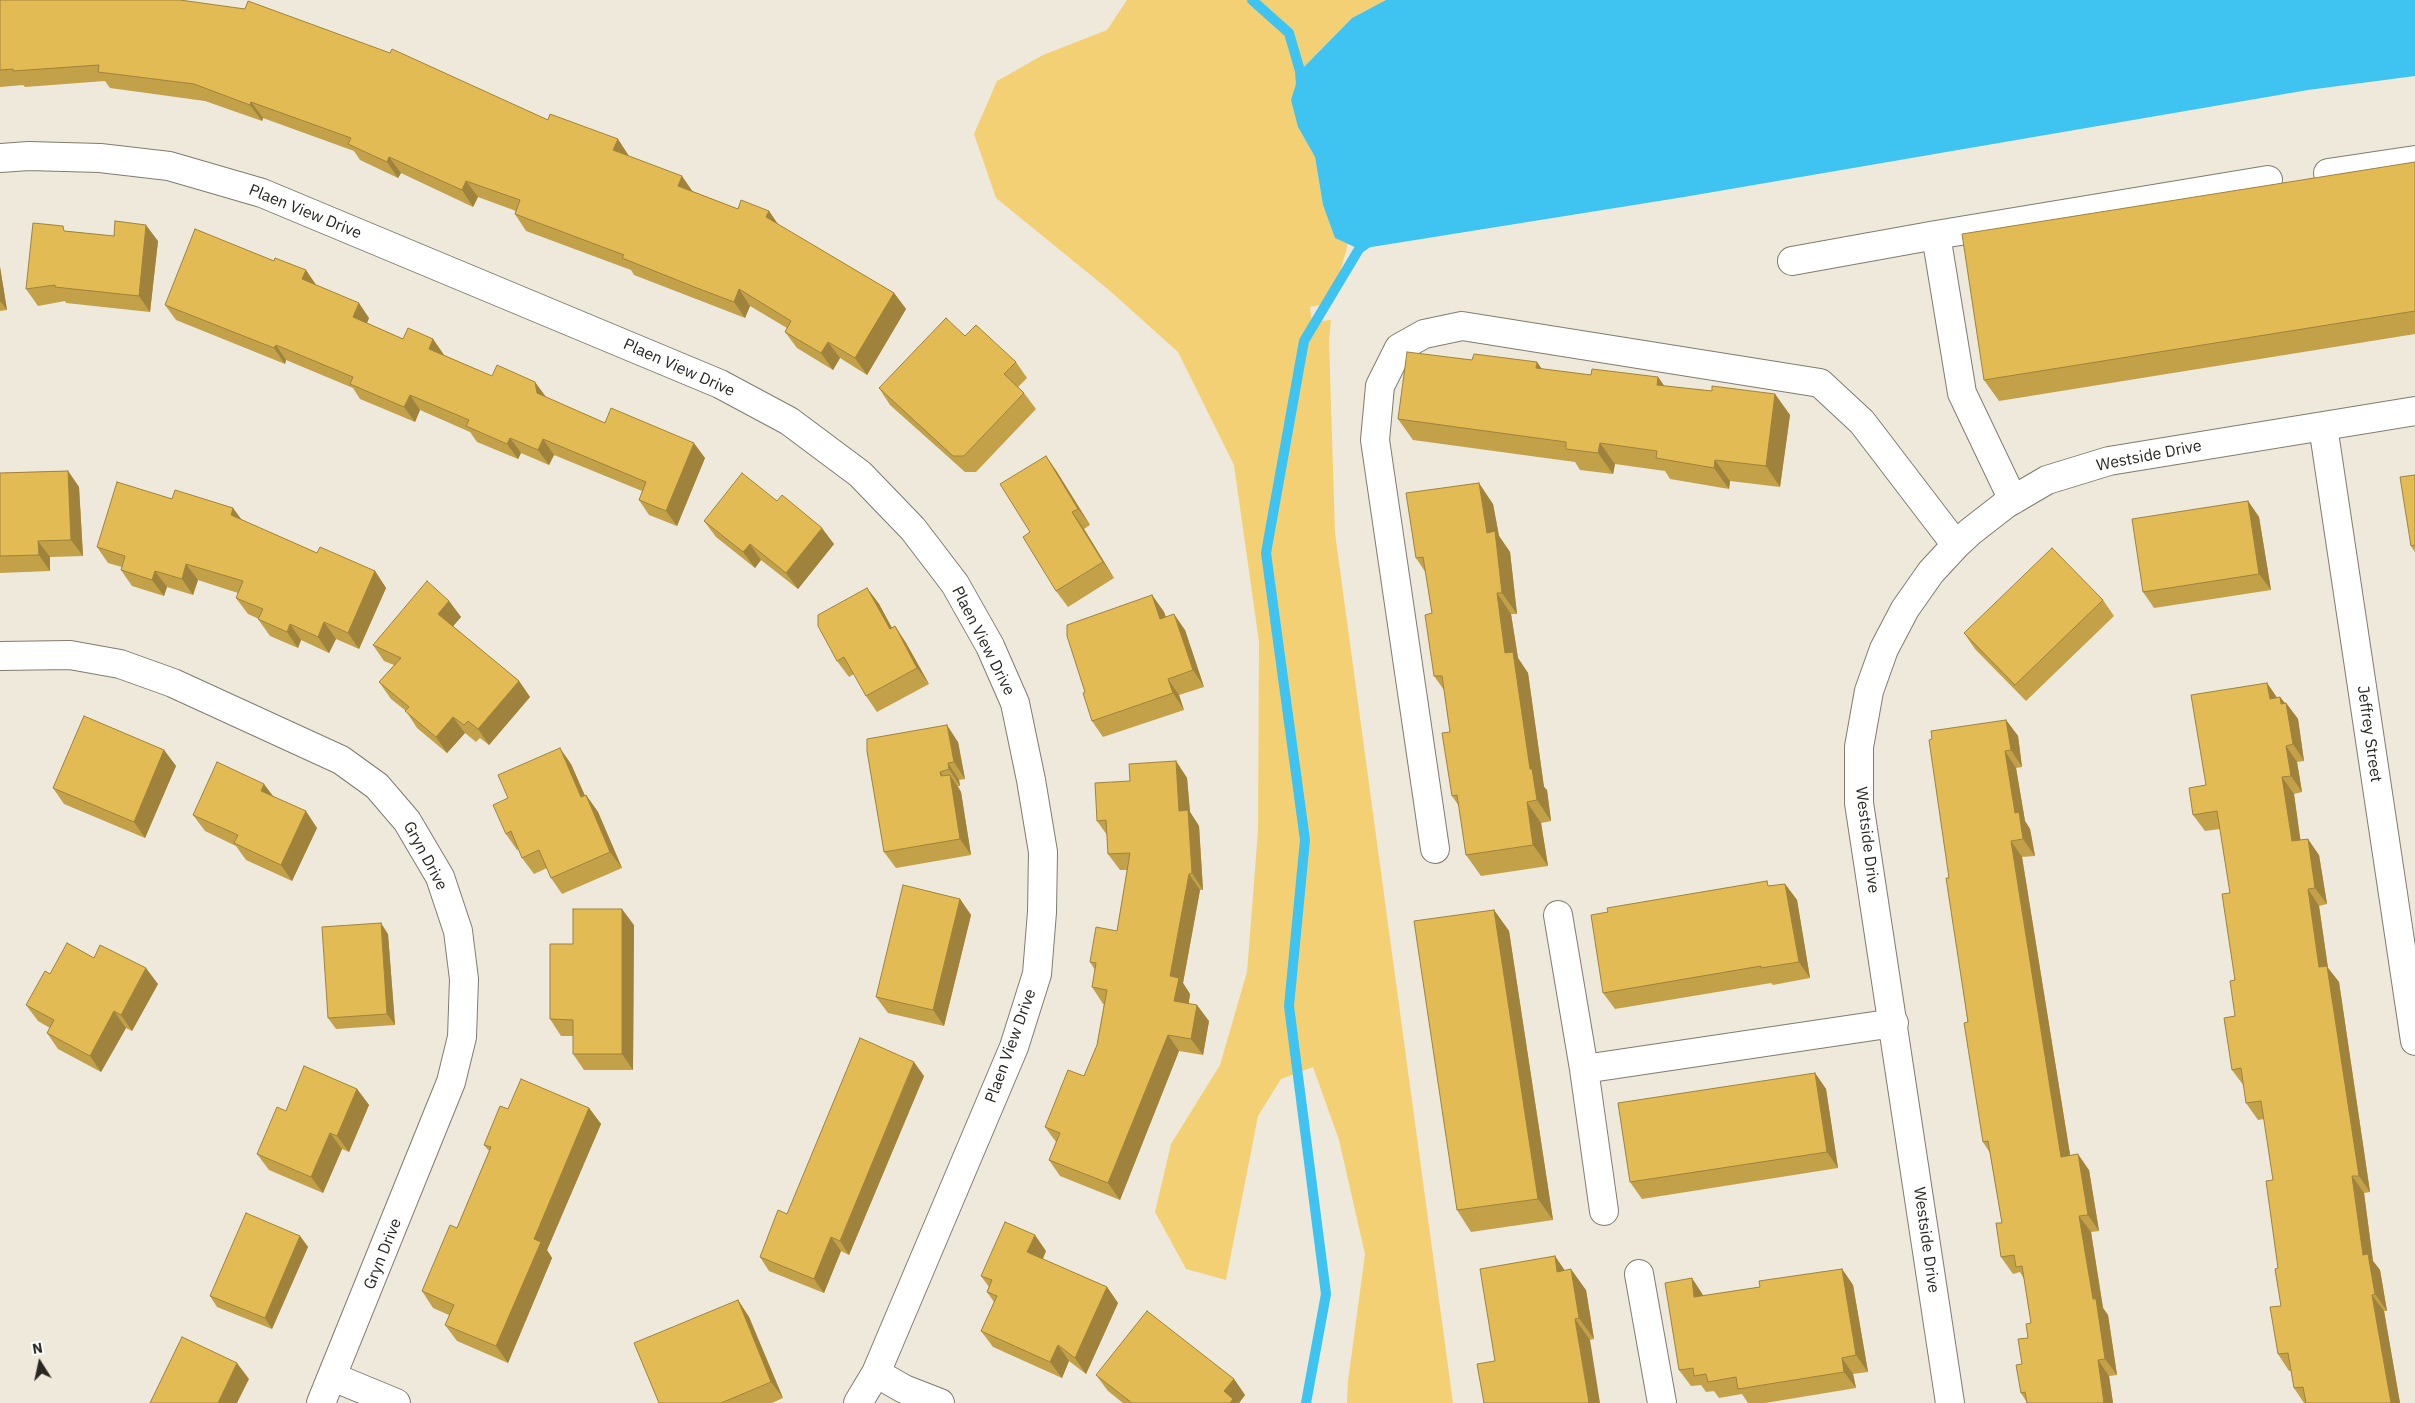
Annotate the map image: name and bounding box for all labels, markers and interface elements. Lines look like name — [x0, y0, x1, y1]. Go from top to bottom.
street label: Plaen View Drive — [246, 181, 364, 243]
street label: Plaen View Drive — [620, 335, 738, 401]
street label: Westside Drive — [2095, 436, 2203, 476]
street label: Plaen View Drive — [947, 583, 1019, 699]
street label: Jeffrey Street — [2353, 684, 2385, 784]
street label: Westside Drive — [1851, 786, 1883, 894]
street label: Gryn Drive — [399, 818, 451, 894]
street label: Plaen View Drive — [981, 986, 1041, 1106]
street label: Westside Drive — [1909, 1186, 1943, 1294]
street label: Gryn Drive — [360, 1216, 406, 1292]
north arrow — [15, 1338, 65, 1388]
text: N — [31, 1338, 44, 1358]

